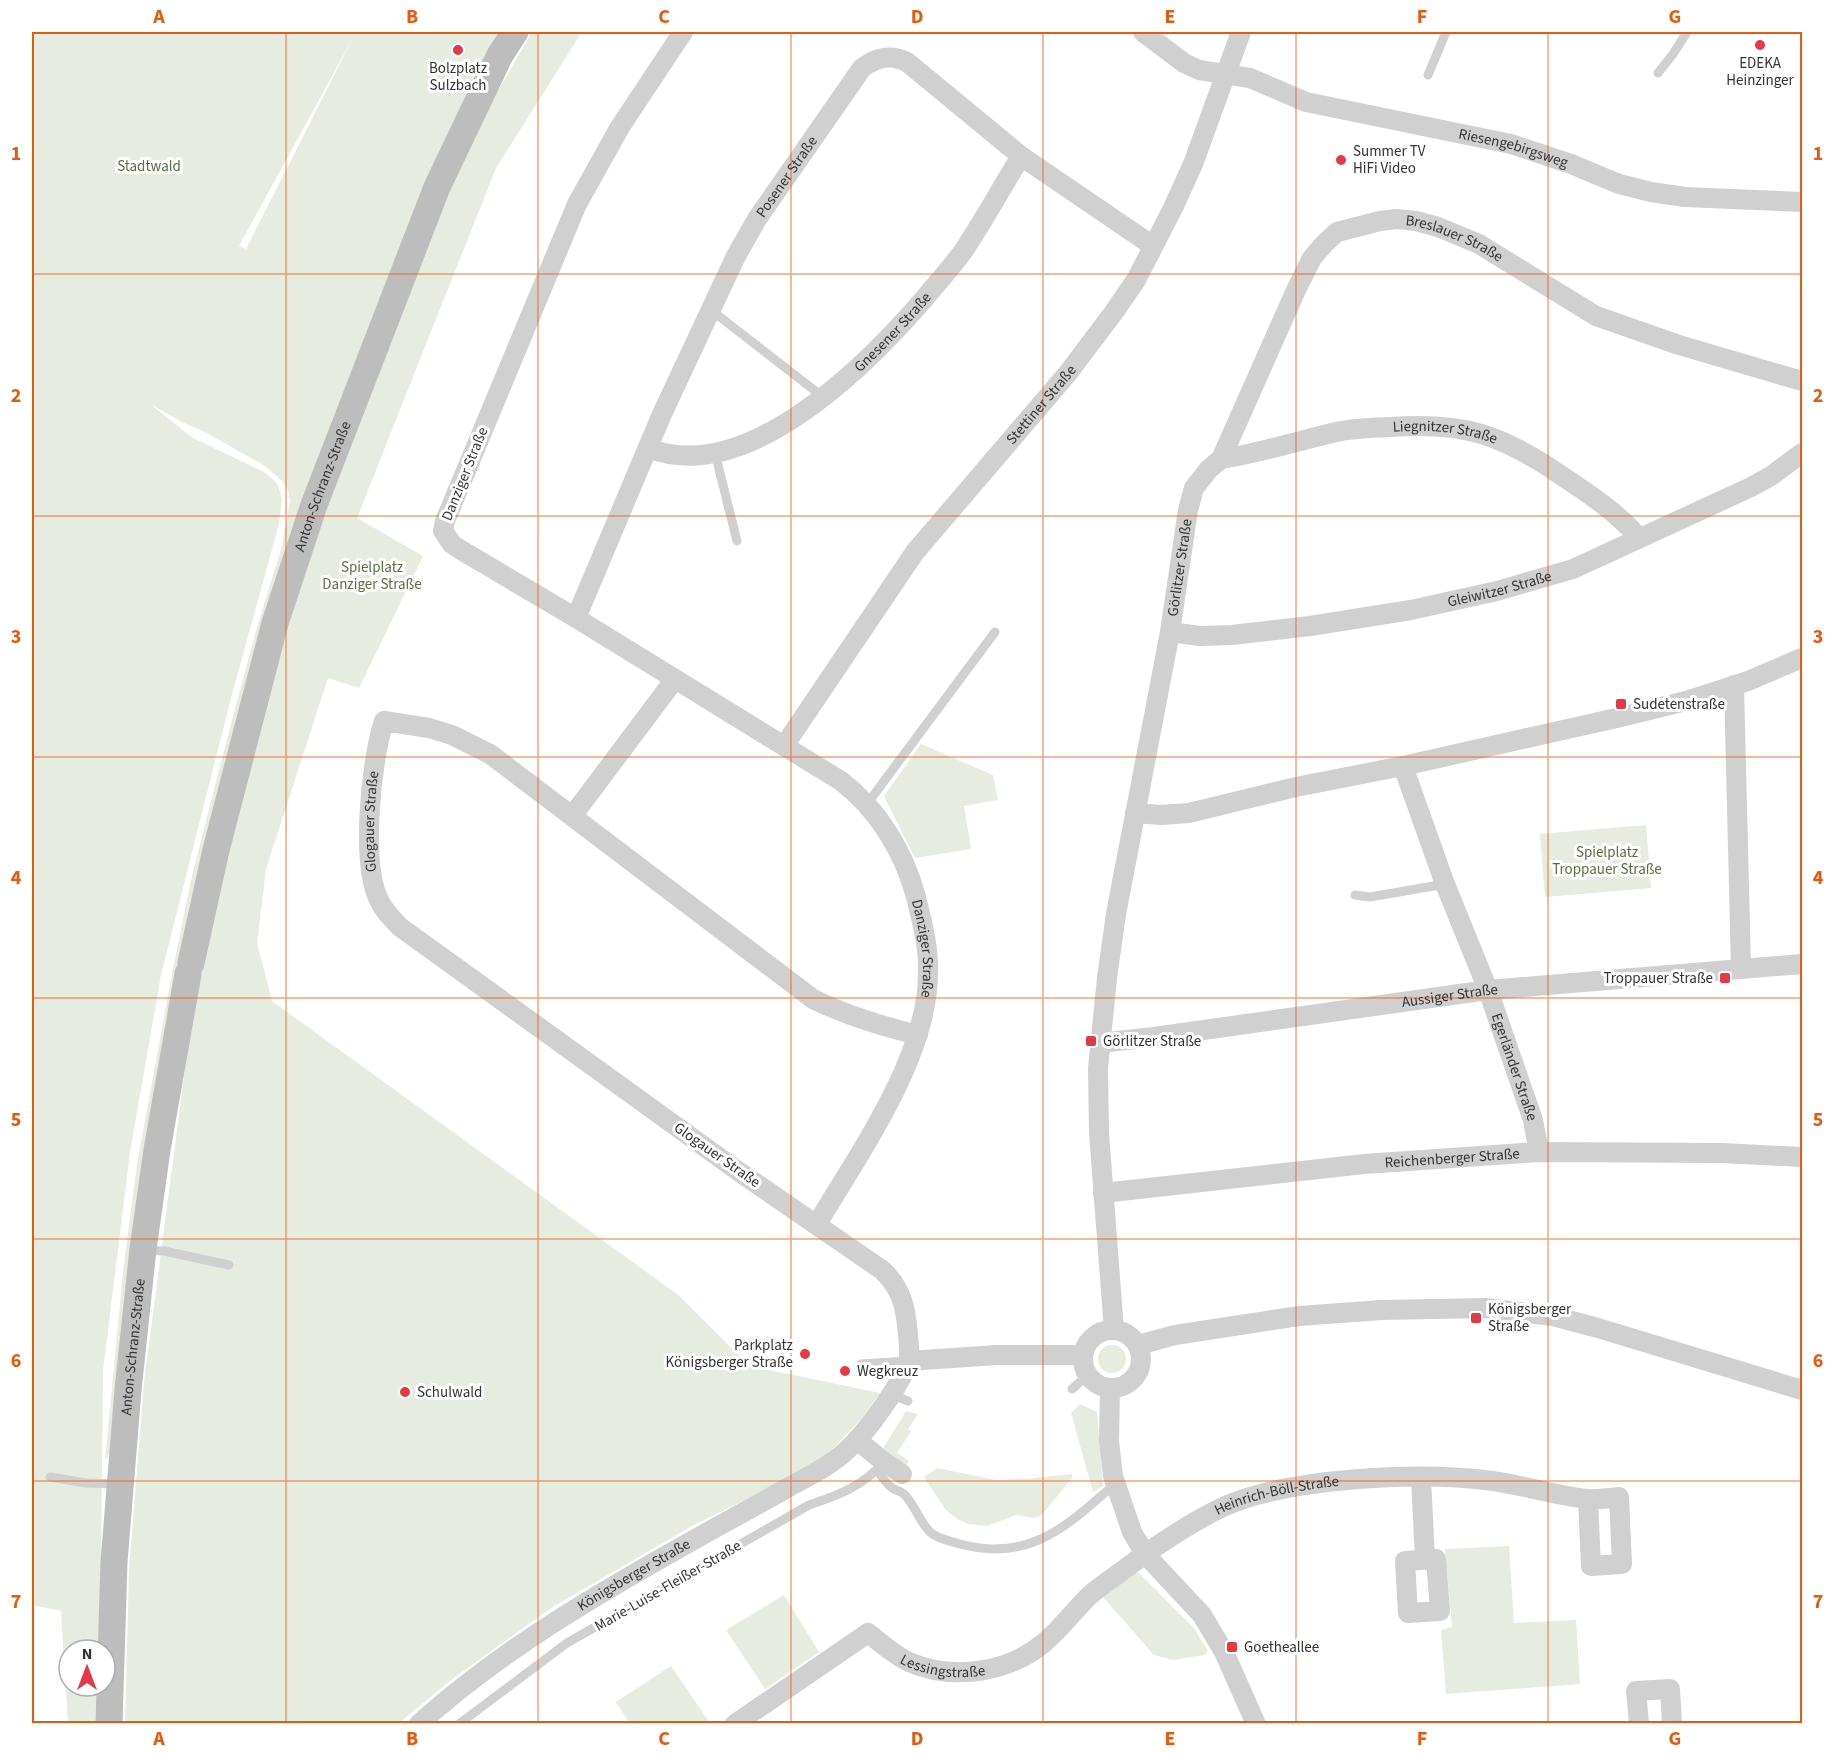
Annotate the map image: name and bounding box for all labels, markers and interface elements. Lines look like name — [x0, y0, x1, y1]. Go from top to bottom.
text: A — [152, 3, 165, 31]
text: B — [406, 3, 418, 31]
text: C — [658, 3, 670, 31]
text: D — [911, 3, 923, 31]
text: E — [1165, 3, 1175, 31]
text: F — [1417, 3, 1427, 31]
text: G — [1669, 3, 1681, 31]
marker: EDEKA Heinzinger — [1753, 38, 1767, 52]
marker: Bolzplatz Sulzbach — [451, 43, 465, 57]
place label: EDEKA Heinzinger — [1726, 53, 1794, 91]
place label: Bolzplatz Sulzbach — [429, 58, 487, 96]
street label: Riesengebirgsweg — [1457, 123, 1571, 173]
street label: Posener Straße — [751, 132, 822, 222]
text: 1 — [11, 140, 21, 168]
text: 1 — [1813, 140, 1823, 168]
place label: Summer TV HiFi Video — [1353, 141, 1426, 179]
marker: Summer TV HiFi Video — [1334, 153, 1348, 167]
park label: Stadtwald — [117, 156, 181, 177]
street label: Breslauer Straße — [1405, 209, 1507, 267]
street label: Gnesener Straße — [849, 288, 936, 377]
street label: Stettiner Straße — [1001, 361, 1081, 449]
text: 2 — [11, 382, 21, 410]
text: 2 — [1813, 382, 1823, 410]
street label: Liegnitzer Straße — [1392, 415, 1501, 449]
street label: Anton-Schranz-Straße — [289, 418, 356, 554]
street label: Danziger Straße — [437, 424, 493, 524]
street label: Görlitzer Straße — [1162, 517, 1197, 618]
park label: Spielplatz Danziger Straße — [322, 557, 422, 595]
street label: Gleiwitzer Straße — [1445, 565, 1554, 612]
text: 3 — [11, 623, 21, 651]
text: 3 — [1813, 623, 1823, 651]
place label: Sudetenstraße — [1633, 694, 1725, 715]
marker: Sudetenstraße — [1614, 697, 1628, 711]
street label: Glogauer Straße — [359, 770, 384, 873]
park label: Spielplatz Troppauer Straße — [1552, 842, 1662, 880]
text: 4 — [11, 864, 22, 892]
text: 4 — [1813, 864, 1824, 892]
street label: Danziger Straße — [906, 897, 939, 999]
place label: Troppauer Straße — [1603, 968, 1713, 989]
marker: Troppauer Straße — [1718, 971, 1732, 985]
street label: Aussiger Straße — [1400, 979, 1499, 1013]
street label: Egerländer Straße — [1486, 1010, 1543, 1124]
place label: Görlitzer Straße — [1103, 1031, 1201, 1052]
marker: Görlitzer Straße — [1084, 1034, 1098, 1048]
text: 5 — [11, 1106, 21, 1134]
text: 5 — [1813, 1106, 1823, 1134]
street label: Glogauer Straße — [670, 1117, 764, 1193]
street label: Reichenberger Straße — [1384, 1143, 1520, 1173]
street label: Anton-Schranz-Straße — [115, 1277, 150, 1416]
place label: Königsberger Straße — [1488, 1299, 1572, 1337]
marker: Königsberger Straße — [1469, 1311, 1483, 1325]
place label: Parkplatz Königsberger Straße — [666, 1335, 793, 1373]
text: 6 — [11, 1347, 21, 1375]
marker: Parkplatz Königsberger Straße — [798, 1347, 812, 1361]
text: 6 — [1813, 1347, 1823, 1375]
place label: Wegkreuz — [857, 1361, 918, 1382]
marker: Wegkreuz — [838, 1364, 852, 1378]
place label: Schulwald — [417, 1382, 482, 1403]
marker: Schulwald — [398, 1385, 412, 1399]
street label: Heinrich-Böll-Straße — [1211, 1470, 1340, 1520]
street label: Königsberger Straße — [573, 1533, 694, 1616]
street label: Marie-Luise-Fleißer-Straße — [591, 1535, 745, 1637]
text: 7 — [11, 1588, 21, 1616]
text: 7 — [1813, 1588, 1823, 1616]
place label: Goetheallee — [1244, 1637, 1319, 1658]
north arrow — [57, 1638, 117, 1698]
marker: Goetheallee — [1225, 1640, 1239, 1654]
text: N — [82, 1643, 92, 1665]
street label: Lessingstraße — [896, 1649, 987, 1683]
text: A — [152, 1725, 165, 1753]
text: B — [406, 1725, 418, 1753]
text: C — [658, 1725, 670, 1753]
text: D — [911, 1725, 923, 1753]
text: E — [1165, 1725, 1175, 1753]
text: F — [1417, 1725, 1427, 1753]
text: G — [1669, 1725, 1681, 1753]

